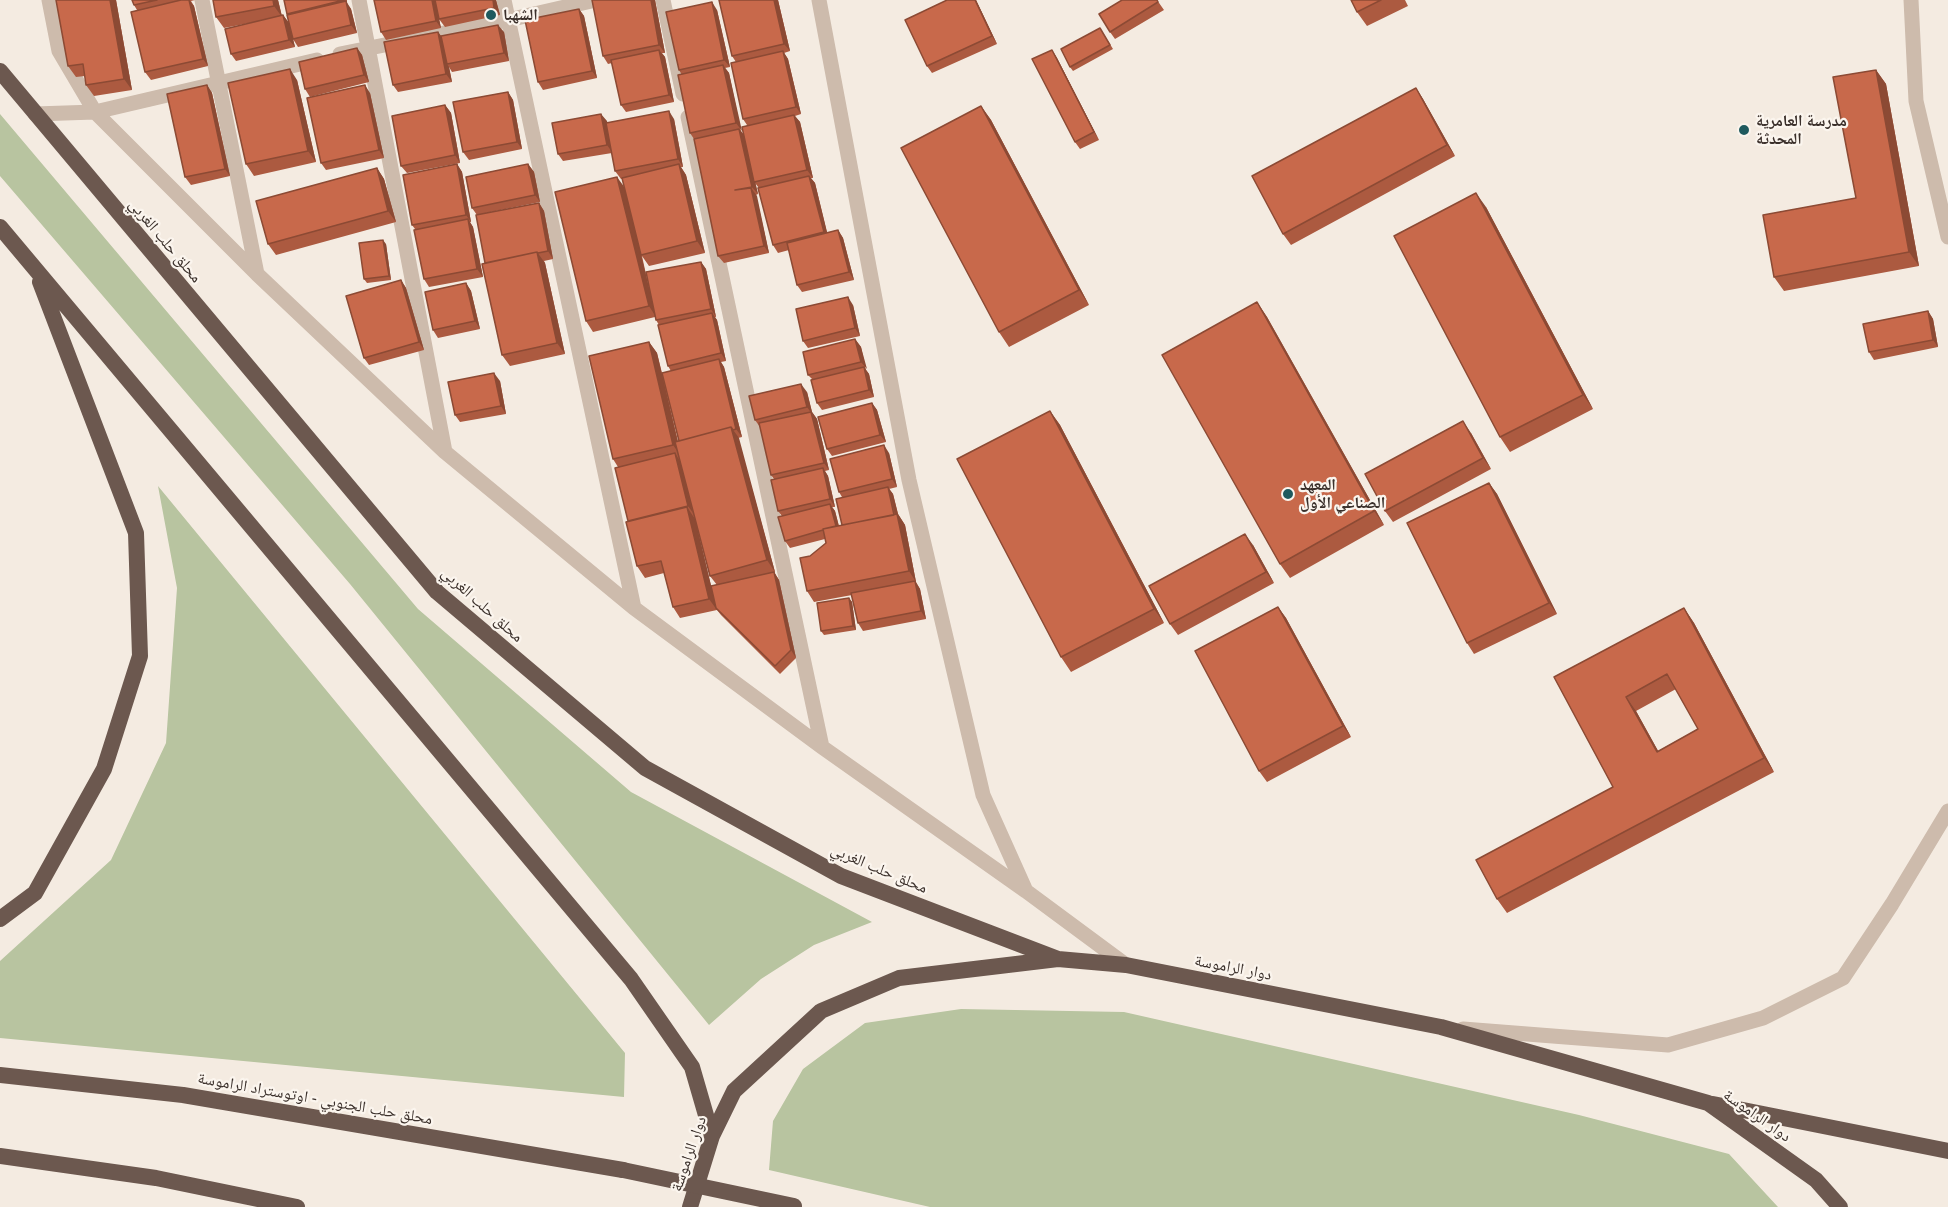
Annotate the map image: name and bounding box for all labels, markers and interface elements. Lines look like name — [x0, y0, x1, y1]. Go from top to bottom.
place label: الشهبا — [503, 5, 538, 25]
marker: الشهبا — [484, 8, 498, 22]
place label: مدرسة العامرية المحدثة — [1756, 111, 1847, 149]
marker: مدرسة العامرية المحدثة — [1737, 123, 1751, 137]
street label: محلق حلب الغربي — [124, 195, 206, 287]
place label: المعهد الصناعي الأول — [1300, 475, 1385, 513]
marker: المعهد الصناعي الأول — [1281, 487, 1295, 501]
street label: محلق حلب الغربي — [437, 563, 527, 647]
street label: محلق حلب الغربي — [828, 840, 930, 898]
street label: دوار الراموسة — [1193, 951, 1273, 985]
street label: محلق حلب الجنوبي - اوتوستراد الراموسة — [196, 1069, 434, 1129]
street label: دوار الراموسة — [1719, 1086, 1795, 1146]
street label: دوار الراموسة — [667, 1114, 711, 1194]

